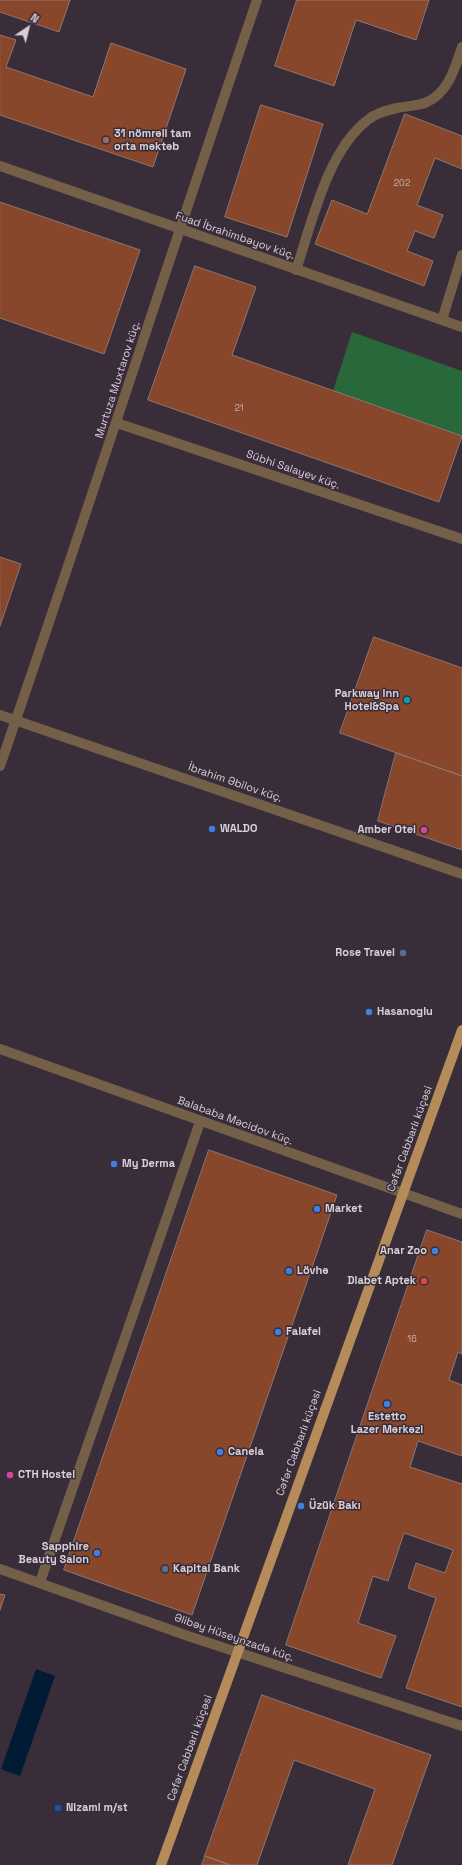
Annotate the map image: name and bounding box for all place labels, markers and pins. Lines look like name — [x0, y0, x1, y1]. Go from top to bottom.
place label: 31 nömrəli tam orta məktəb — [114, 127, 191, 153]
marker: 31 nömrəli tam orta məktəb — [101, 135, 111, 145]
place label: Parkway Inn Hotel&Spa — [335, 687, 399, 713]
marker: Parkway Inn Hotel&Spa — [402, 695, 412, 705]
place label: WALDO — [220, 822, 257, 836]
place label: Amber Otel — [358, 823, 416, 837]
marker: WALDO — [207, 824, 217, 834]
marker: Amber Otel — [419, 825, 429, 835]
place label: Rose Travel — [335, 946, 395, 960]
marker: Rose Travel — [398, 948, 408, 958]
place label: Hasanoglu — [377, 1005, 433, 1019]
marker: Hasanoglu — [364, 1007, 374, 1017]
place label: My Derma — [122, 1157, 175, 1171]
marker: My Derma — [109, 1159, 119, 1169]
place label: Market — [325, 1202, 362, 1216]
marker: Market — [312, 1204, 322, 1214]
place label: Anar Zoo — [380, 1244, 427, 1258]
marker: Anar Zoo — [430, 1246, 440, 1256]
place label: Lövhə — [297, 1264, 329, 1278]
marker: Lövhə — [284, 1266, 294, 1276]
place label: Diabet Aptek — [347, 1274, 416, 1288]
marker: Diabet Aptek — [419, 1276, 429, 1286]
place label: Falafel — [286, 1325, 321, 1339]
marker: Falafel — [273, 1327, 283, 1337]
marker: Estetto Lazer Mərkəzi — [382, 1399, 392, 1409]
place label: Estetto Lazer Mərkəzi — [351, 1410, 423, 1436]
place label: Canela — [228, 1445, 264, 1459]
marker: Canela — [215, 1447, 225, 1457]
place label: CTH Hostel — [18, 1468, 75, 1482]
marker: CTH Hostel — [5, 1470, 15, 1480]
place label: Üzük Bakı — [309, 1499, 361, 1513]
marker: Üzük Bakı — [296, 1501, 306, 1511]
place label: Sapphire Beauty Salon — [18, 1540, 89, 1566]
marker: Sapphire Beauty Salon — [92, 1548, 102, 1558]
place label: Kapital Bank — [173, 1562, 240, 1576]
marker: Kapital Bank — [160, 1564, 170, 1574]
place label: Nizami m/st — [66, 1801, 128, 1815]
marker: Nizami m/st — [53, 1803, 63, 1813]

